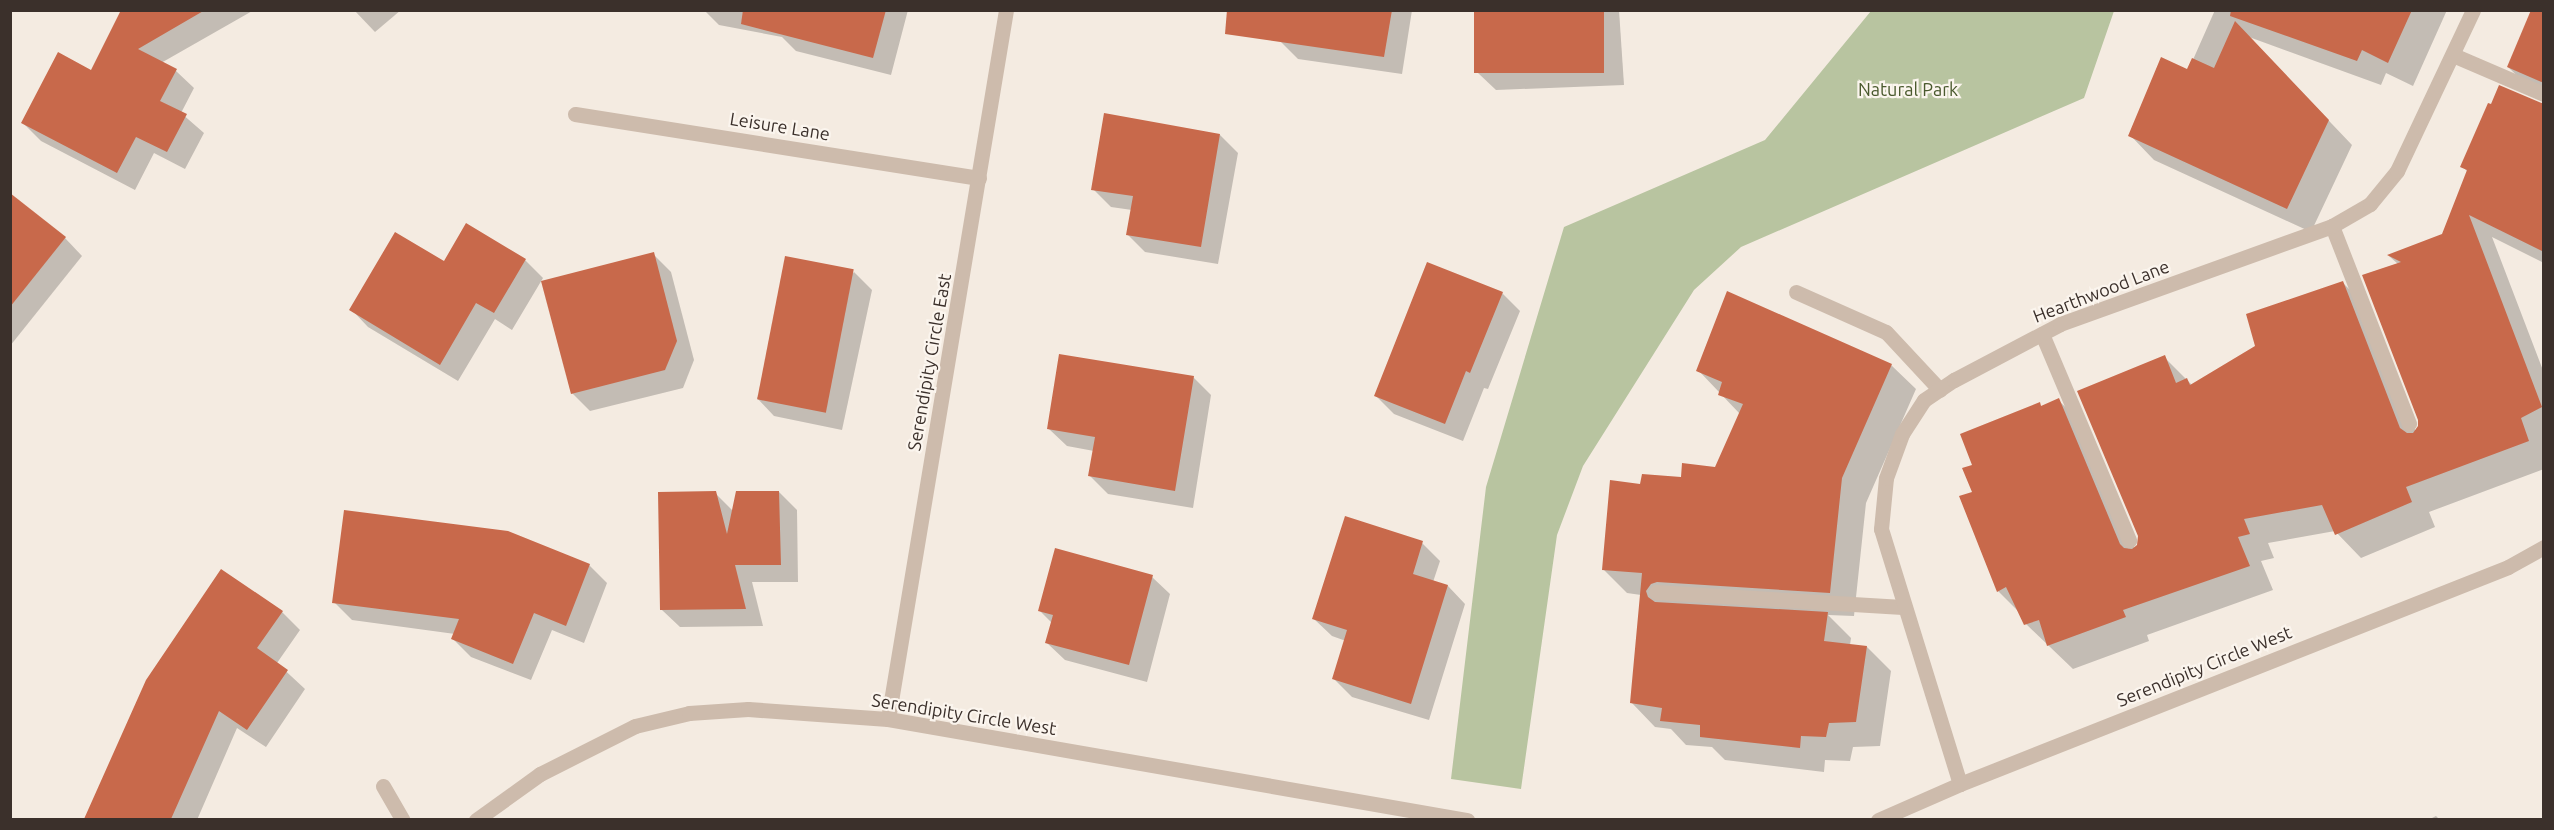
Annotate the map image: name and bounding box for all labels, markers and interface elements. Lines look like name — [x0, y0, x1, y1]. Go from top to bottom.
park label: Natural Park — [1858, 78, 1958, 100]
street label: Leisure Lane — [728, 107, 832, 145]
street label: Hearthwood Lane — [2030, 255, 2172, 327]
street label: Serendipity Circle East — [903, 272, 955, 452]
street label: Serendipity Circle West — [2113, 621, 2295, 711]
street label: Serendipity Circle West — [870, 689, 1058, 739]

